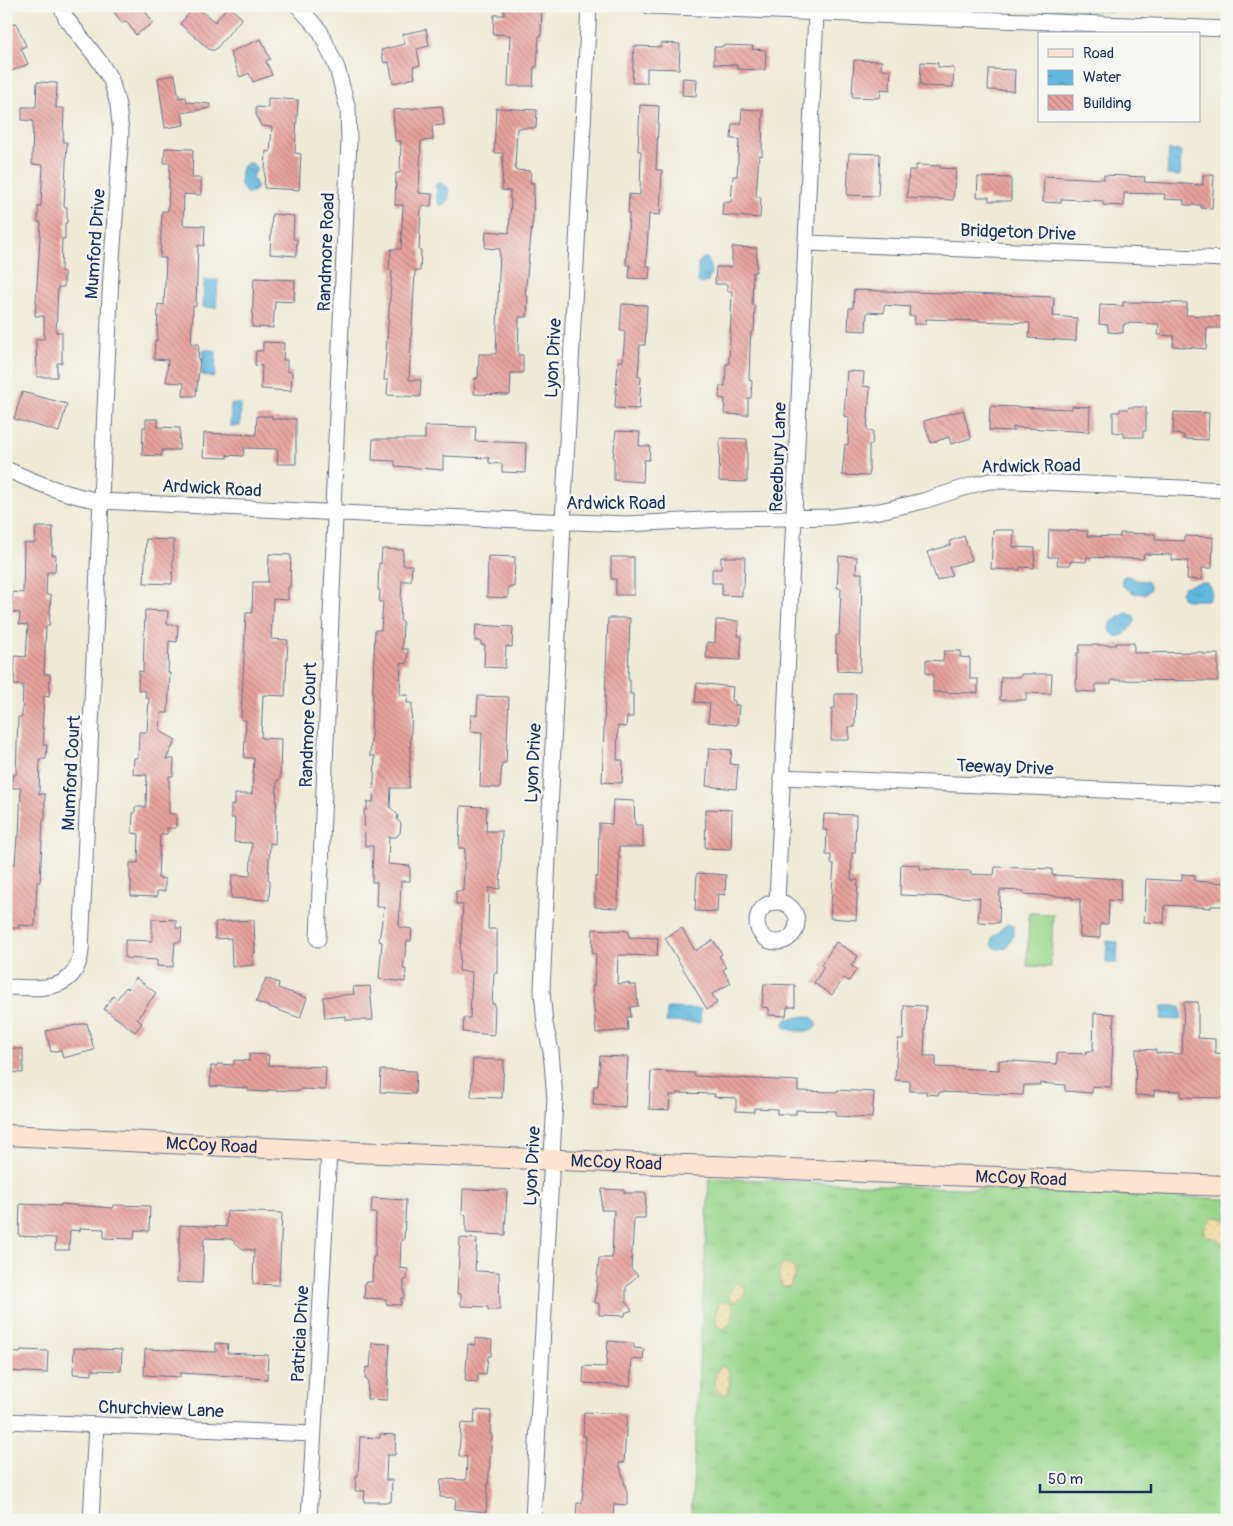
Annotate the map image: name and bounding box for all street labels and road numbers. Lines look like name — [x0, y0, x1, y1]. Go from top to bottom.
street label: Mumford Drive — [80, 188, 111, 300]
street label: Randmore Road — [313, 192, 340, 312]
street label: Bridgeton Drive — [960, 219, 1076, 246]
street label: Lyon Drive — [540, 317, 567, 399]
street label: Reedbury Lane — [765, 402, 792, 512]
street label: Ardwick Road — [981, 454, 1081, 479]
street label: Ardwick Road — [162, 474, 262, 503]
street label: Ardwick Road — [566, 492, 666, 515]
street label: Randmore Court — [295, 661, 322, 788]
street label: Mumford Court — [57, 714, 86, 831]
street label: Lyon Drive — [520, 722, 547, 804]
street label: Teeway Drive — [956, 754, 1054, 781]
street label: Lyon Drive — [519, 1125, 546, 1207]
street label: McCoy Road — [165, 1132, 258, 1159]
street label: McCoy Road — [570, 1149, 663, 1176]
street label: McCoy Road — [975, 1165, 1067, 1192]
street label: Patricia Drive — [286, 1285, 315, 1383]
street label: Churchview Lane — [98, 1396, 224, 1423]

